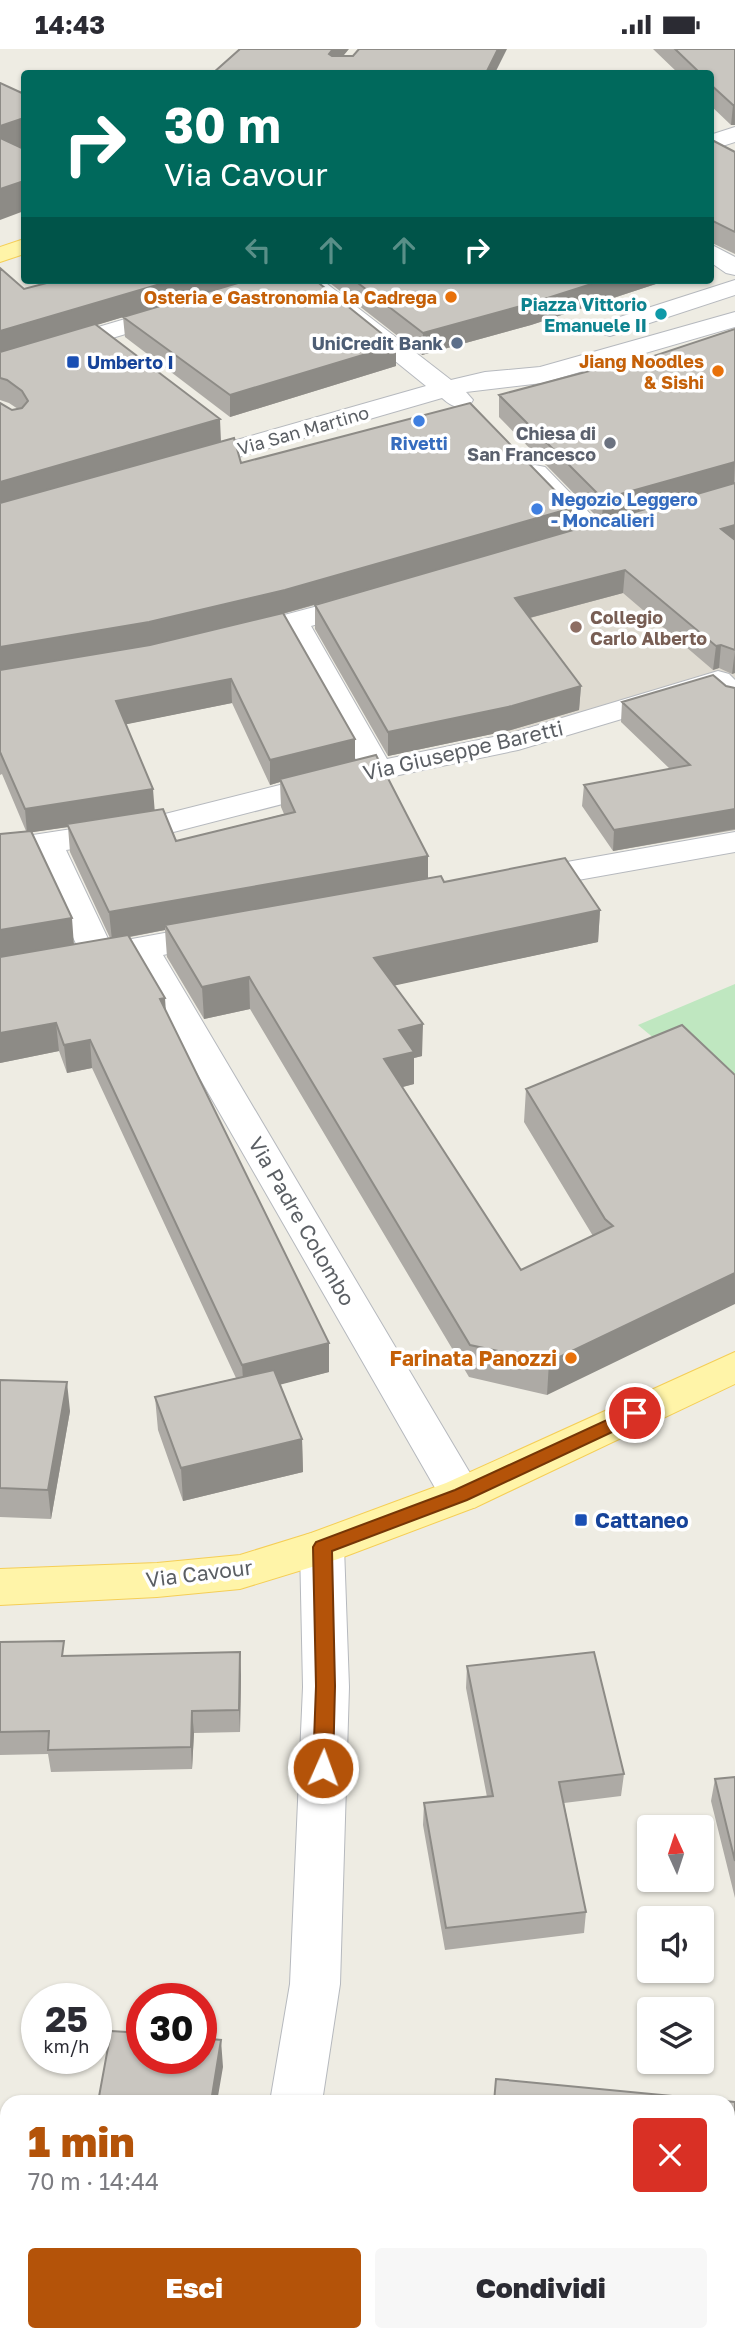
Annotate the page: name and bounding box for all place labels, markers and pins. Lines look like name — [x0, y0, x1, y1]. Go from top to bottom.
place label: Osteria e Gastronomia la Cadrega — [143, 286, 437, 308]
marker: Osteria e Gastronomia la Cadrega — [443, 289, 459, 305]
place label: Piazza Vittorio Emanuele II — [521, 293, 647, 336]
marker: Piazza Vittorio Emanuele II — [653, 306, 669, 322]
place label: UniCredit Bank — [312, 332, 444, 354]
marker: UniCredit Bank — [449, 335, 465, 351]
place label: Jiang Noodles & Sishi — [579, 350, 704, 393]
place label: Umberto I — [87, 351, 174, 373]
marker: Umberto I — [65, 354, 81, 370]
marker: Jiang Noodles & Sishi — [710, 363, 726, 379]
marker: Rivetti — [411, 413, 427, 429]
place label: Chiesa di San Francesco — [467, 422, 596, 465]
place label: Rivetti — [390, 432, 448, 454]
marker: Chiesa di San Francesco — [602, 435, 618, 451]
place label: Negozio Leggero - Moncalieri — [551, 488, 698, 531]
marker: Negozio Leggero - Moncalieri — [529, 501, 545, 517]
place label: Collegio Carlo Alberto — [590, 606, 707, 649]
marker: Collegio Carlo Alberto — [568, 619, 584, 635]
place label: Farinata Panozzi — [390, 1345, 557, 1371]
marker: Farinata Panozzi — [563, 1350, 579, 1366]
pin — [605, 1383, 665, 1443]
place label: Cattaneo — [595, 1507, 689, 1533]
marker: Cattaneo — [573, 1512, 589, 1528]

